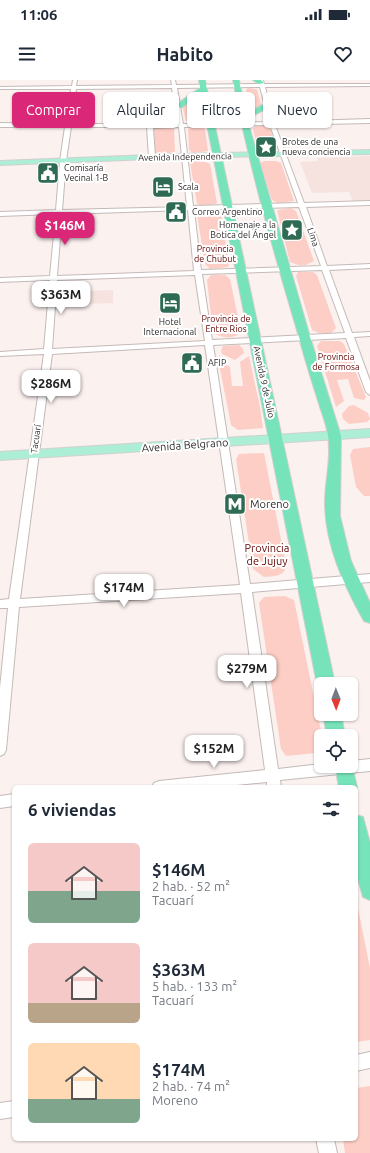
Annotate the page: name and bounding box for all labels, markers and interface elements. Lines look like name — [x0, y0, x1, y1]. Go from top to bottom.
text: 11:06 — [20, 6, 58, 23]
icon: menu — [16, 43, 38, 65]
icon: heart — [332, 43, 354, 65]
text: Habito — [157, 44, 213, 64]
chip: Comprar — [12, 92, 95, 128]
chip: Alquilar — [103, 92, 179, 128]
chip: Filtros — [187, 92, 255, 128]
chip: Nuevo — [263, 92, 332, 128]
place icon: Brotes de una nueva conciencia — [253, 134, 279, 160]
place label: Brotes de una nueva conciencia — [282, 137, 350, 157]
street label: Avenida Independencia — [138, 151, 232, 163]
public building icon: Comisaría Vecinal 1-B — [35, 160, 61, 186]
place label: Comisaría Vecinal 1-B — [64, 163, 109, 183]
hotel icon: Scala — [150, 174, 176, 200]
place label: Scala — [178, 182, 199, 192]
public building icon: Correo Argentino — [163, 199, 189, 225]
place label: Correo Argentino — [192, 207, 263, 217]
pin: $146M — [37, 212, 93, 246]
place icon: Homenaje a la Botica del Ángel — [279, 217, 305, 243]
text: $146M — [45, 218, 85, 232]
place label: Homenaje a la Botica del Ángel — [210, 220, 277, 240]
street label: Lima — [305, 226, 321, 248]
park label: Provincia de Chubut — [194, 244, 236, 264]
pin: $363M — [33, 281, 89, 315]
text: $363M — [41, 287, 81, 301]
hotel icon: Hotel Internacional — [157, 290, 183, 316]
park label: Provincia de Entre Rios — [201, 314, 251, 334]
place label: Hotel Internacional — [144, 317, 197, 337]
street label: Avenida 9 de Julio — [252, 345, 276, 419]
public building icon: AFIP — [179, 350, 205, 376]
park label: Provincia de Formosa — [312, 352, 360, 372]
place label: AFIP — [208, 358, 227, 368]
pin: $286M — [23, 370, 79, 404]
text: $286M — [31, 376, 71, 390]
street label: Tacuarí — [29, 423, 43, 454]
street label: Avenida Belgrano — [141, 436, 229, 454]
metro station icon: Moreno — [222, 491, 248, 517]
place label: Moreno — [250, 498, 289, 510]
park label: Provincia de Jujuy — [245, 542, 289, 567]
pin: $174M — [96, 574, 152, 608]
text: $174M — [104, 580, 144, 594]
pin: $279M — [219, 655, 275, 689]
text: $279M — [227, 661, 267, 675]
north arrow — [314, 677, 358, 721]
map controls — [314, 677, 358, 773]
button: locate — [314, 729, 358, 773]
pin: $152M — [186, 735, 242, 769]
text: $152M — [194, 741, 234, 755]
icon: filters — [320, 798, 342, 820]
text: 6 viviendas — [28, 800, 116, 819]
icon: home — [60, 859, 108, 907]
text: $146M — [152, 860, 205, 879]
text: 2 hab. · 52 m² — [152, 879, 230, 893]
text: Tacuarí — [152, 893, 194, 907]
icon: home — [60, 959, 108, 1007]
text: $363M — [152, 960, 205, 979]
text: 5 hab. · 133 m² — [152, 979, 237, 993]
text: Tacuarí — [152, 993, 194, 1007]
icon: home — [60, 1059, 108, 1107]
text: $174M — [152, 1060, 205, 1079]
text: 2 hab. · 74 m² — [152, 1079, 230, 1093]
text: Moreno — [152, 1093, 198, 1107]

